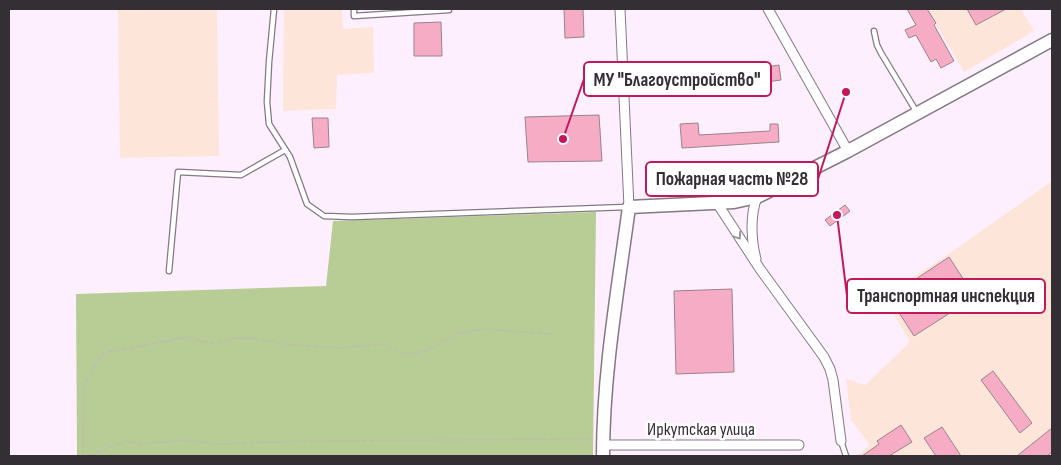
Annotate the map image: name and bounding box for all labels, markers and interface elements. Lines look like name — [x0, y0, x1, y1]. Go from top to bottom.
callout: МУ "Благоустройство" — [584, 62, 771, 96]
text: МУ "Благоустройство" — [594, 69, 760, 92]
callout: Пожарная часть №28 — [646, 162, 818, 196]
text: Пожарная часть №28 — [656, 168, 808, 191]
one-way arrow — [732, 230, 741, 240]
callout: Транспортная инспекция — [847, 279, 1045, 313]
text: Транспортная инспекция — [857, 285, 1035, 308]
street label: Иркутская улица — [647, 419, 755, 440]

